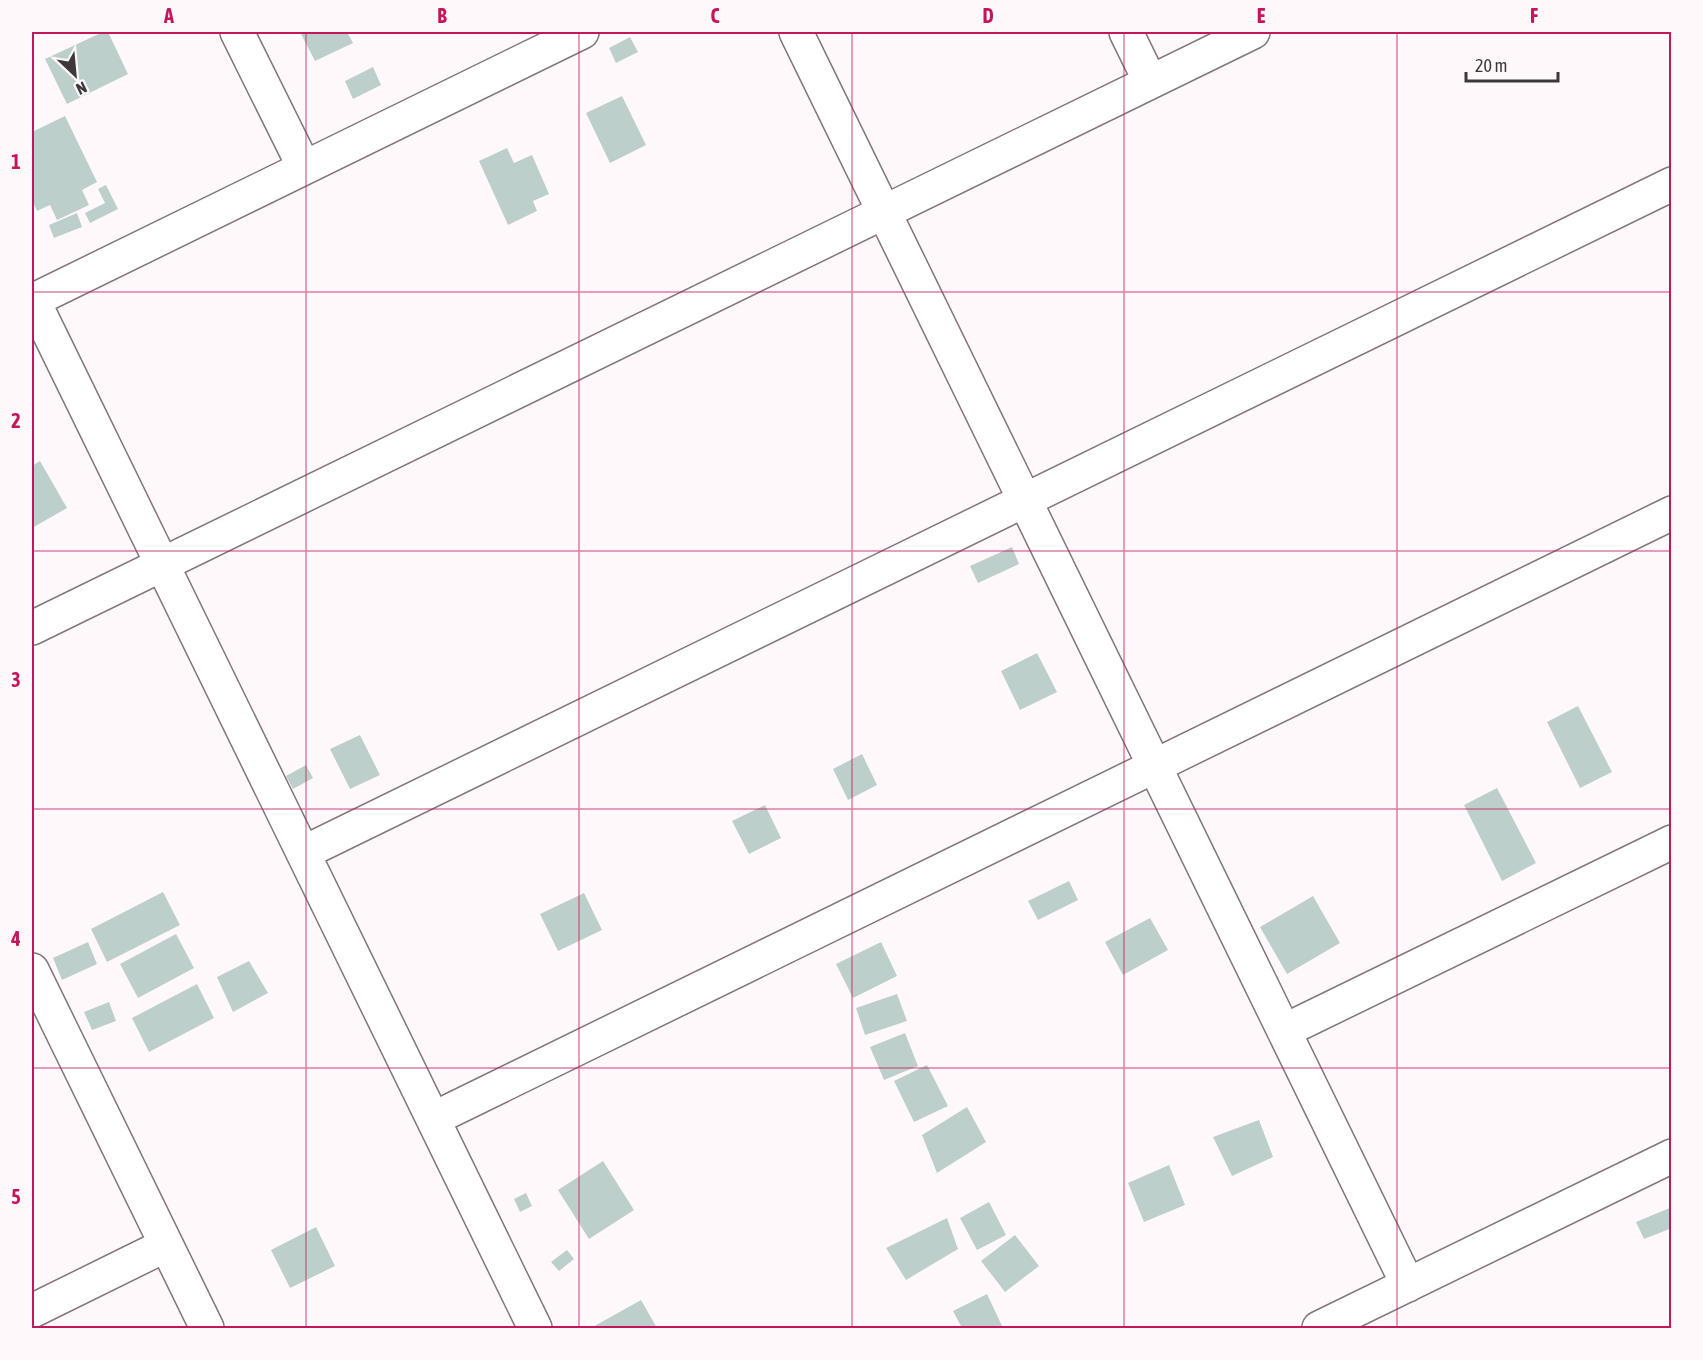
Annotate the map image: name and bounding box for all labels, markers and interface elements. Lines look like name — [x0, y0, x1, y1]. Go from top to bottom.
text: A — [163, 4, 174, 27]
text: B — [437, 4, 447, 27]
text: C — [711, 4, 720, 27]
text: D — [982, 4, 994, 27]
text: E — [1257, 4, 1266, 27]
text: F — [1530, 4, 1538, 27]
north arrow — [45, 45, 105, 105]
scale bar — [1466, 45, 1558, 83]
text: 20 m — [1475, 55, 1507, 76]
text: N — [73, 78, 90, 99]
text: 1 — [11, 150, 21, 173]
text: 2 — [11, 409, 21, 432]
text: 3 — [11, 668, 21, 691]
text: 4 — [10, 927, 21, 950]
text: 5 — [11, 1185, 21, 1208]

